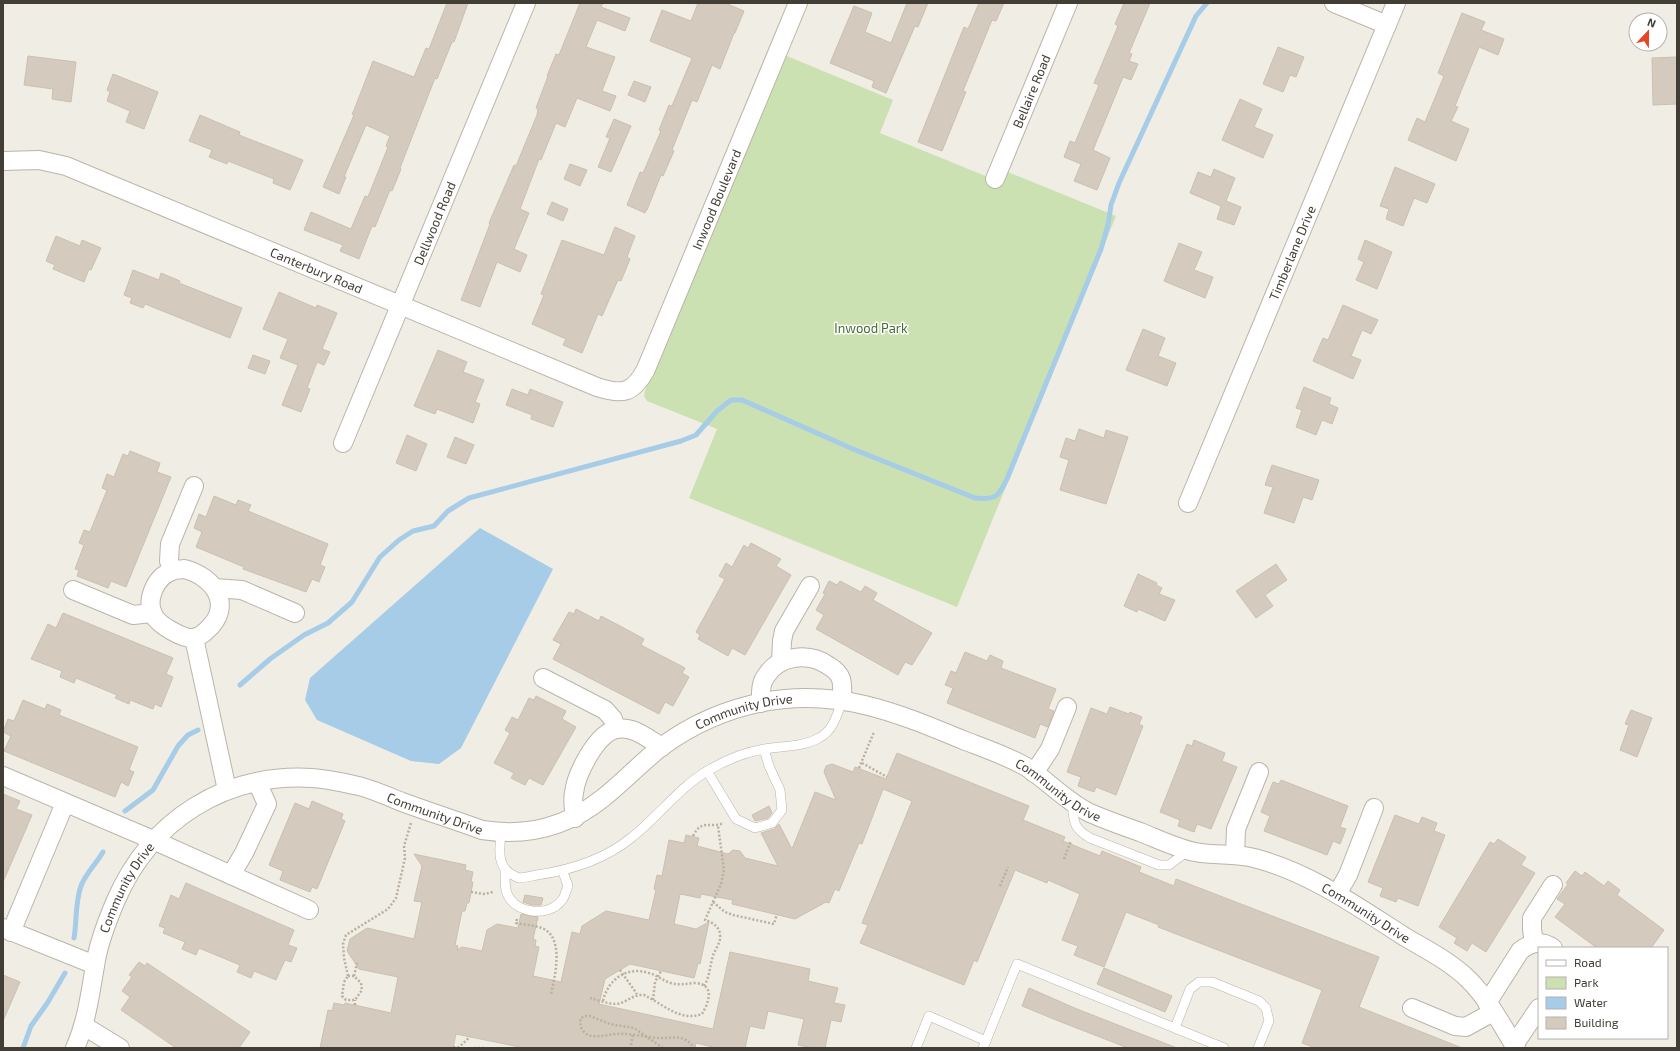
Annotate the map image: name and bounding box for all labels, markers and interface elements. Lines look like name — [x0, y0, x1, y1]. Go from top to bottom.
north arrow — [1628, 12, 1668, 52]
text: N — [1646, 15, 1658, 30]
street label: Bellaire Road — [1009, 52, 1054, 130]
street label: Inwood Boulevard — [688, 147, 744, 252]
street label: Dellwood Road — [410, 179, 459, 267]
street label: Timberlane Drive — [1265, 203, 1319, 303]
street label: Canterbury Road — [268, 244, 365, 297]
park label: Inwood Park — [834, 320, 908, 336]
street label: Community Drive — [692, 690, 793, 733]
street label: Community Drive — [1013, 755, 1103, 825]
street label: Community Drive — [385, 789, 485, 838]
street label: Community Drive — [96, 839, 157, 935]
street label: Community Drive — [1319, 879, 1413, 946]
legend — [1538, 947, 1668, 1039]
text: Road — [1574, 955, 1602, 969]
text: Park — [1574, 975, 1599, 989]
text: Water — [1574, 995, 1608, 1009]
text: Building — [1574, 1015, 1619, 1029]

